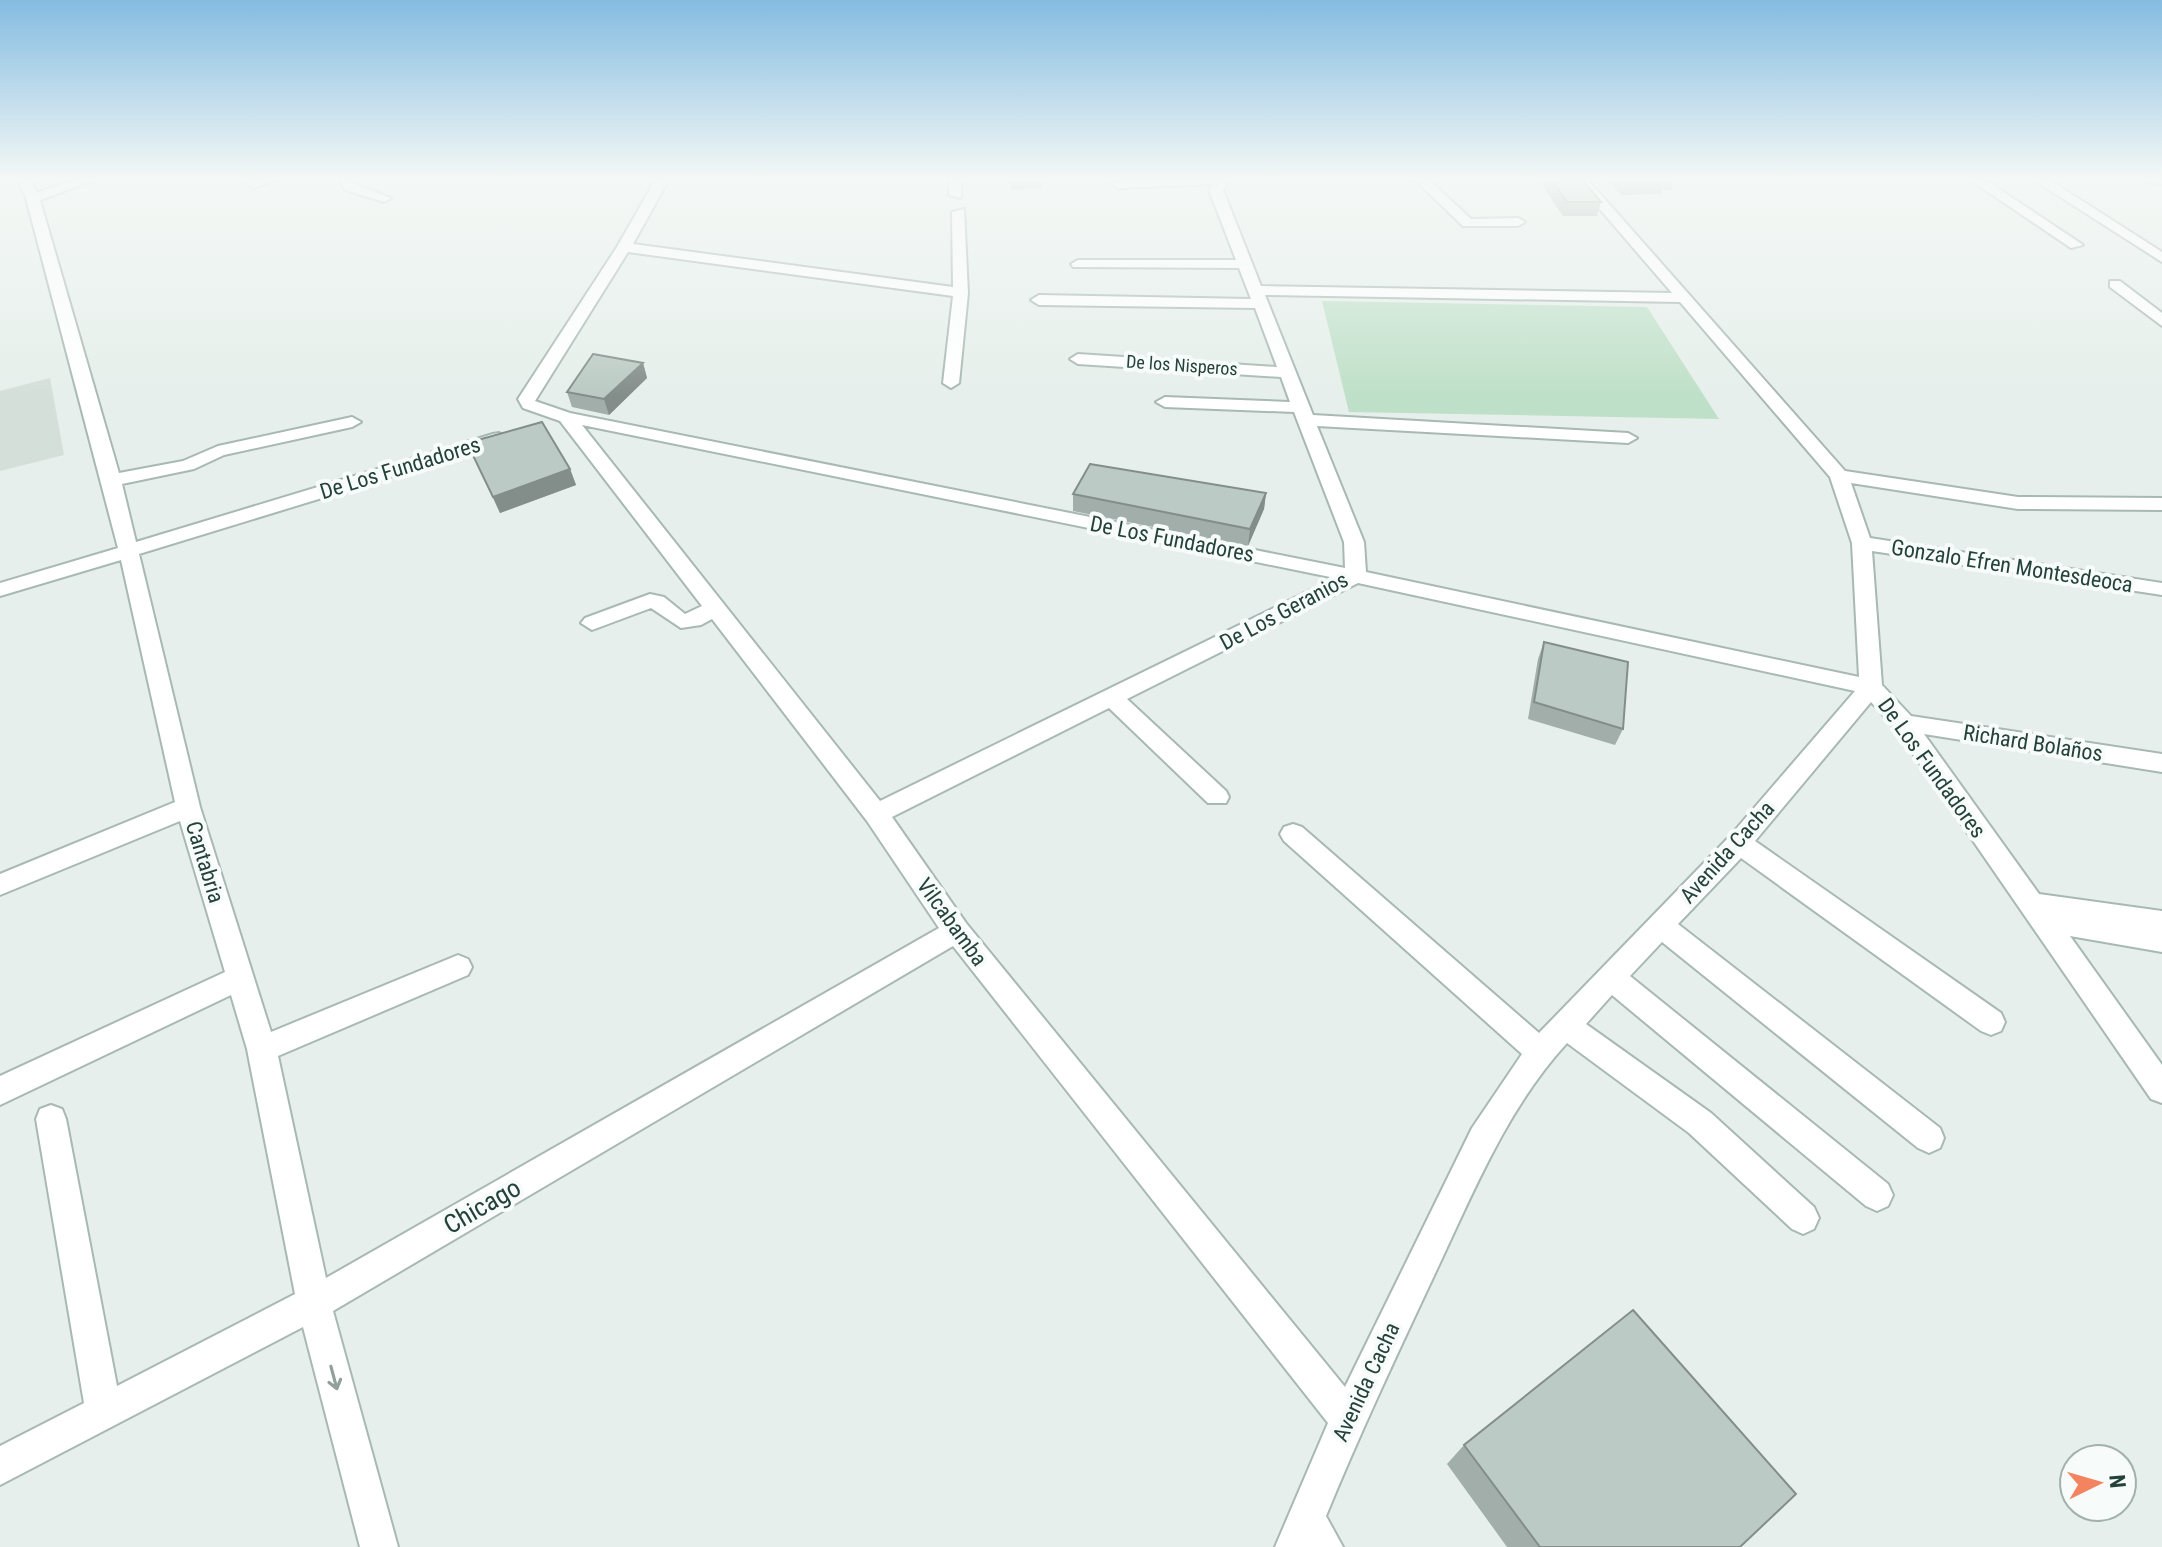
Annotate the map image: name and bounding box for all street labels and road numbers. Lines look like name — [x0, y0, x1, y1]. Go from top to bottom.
street label: De los Nisperos — [1126, 351, 1238, 379]
street label: De Los Fundadores — [317, 432, 483, 504]
street label: De Los Fundadores — [1088, 511, 1256, 567]
street label: Gonzalo Efren Montesdeoca — [1889, 535, 2135, 597]
street label: De Los Geranios — [1216, 567, 1352, 655]
street label: De Los Fundadores — [1873, 693, 1991, 843]
street label: Richard Bolaños — [1961, 720, 2105, 766]
street label: Avenida Cacha — [1675, 796, 1779, 908]
street label: Cantabria — [181, 818, 229, 906]
street label: Vilcabamba — [912, 873, 992, 971]
street label: Chicago — [438, 1172, 526, 1240]
street label: Avenida Cacha — [1328, 1319, 1404, 1445]

